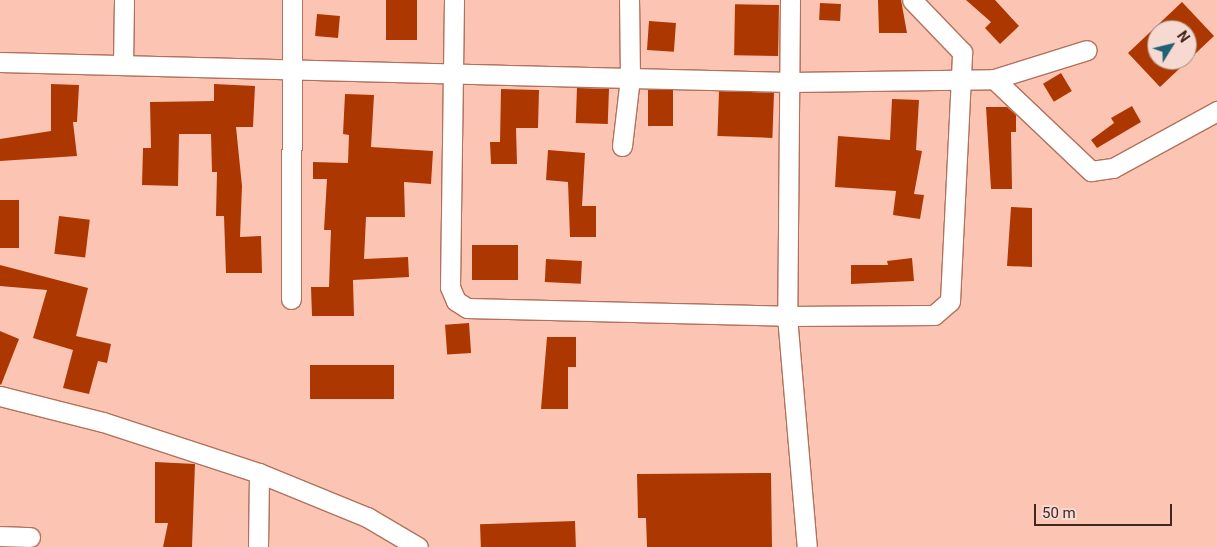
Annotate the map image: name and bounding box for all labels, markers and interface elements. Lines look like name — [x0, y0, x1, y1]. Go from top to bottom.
north arrow — [1147, 20, 1197, 70]
text: N — [1174, 28, 1193, 45]
scale bar — [1037, 494, 1174, 526]
text: 50 m — [1042, 504, 1076, 522]

